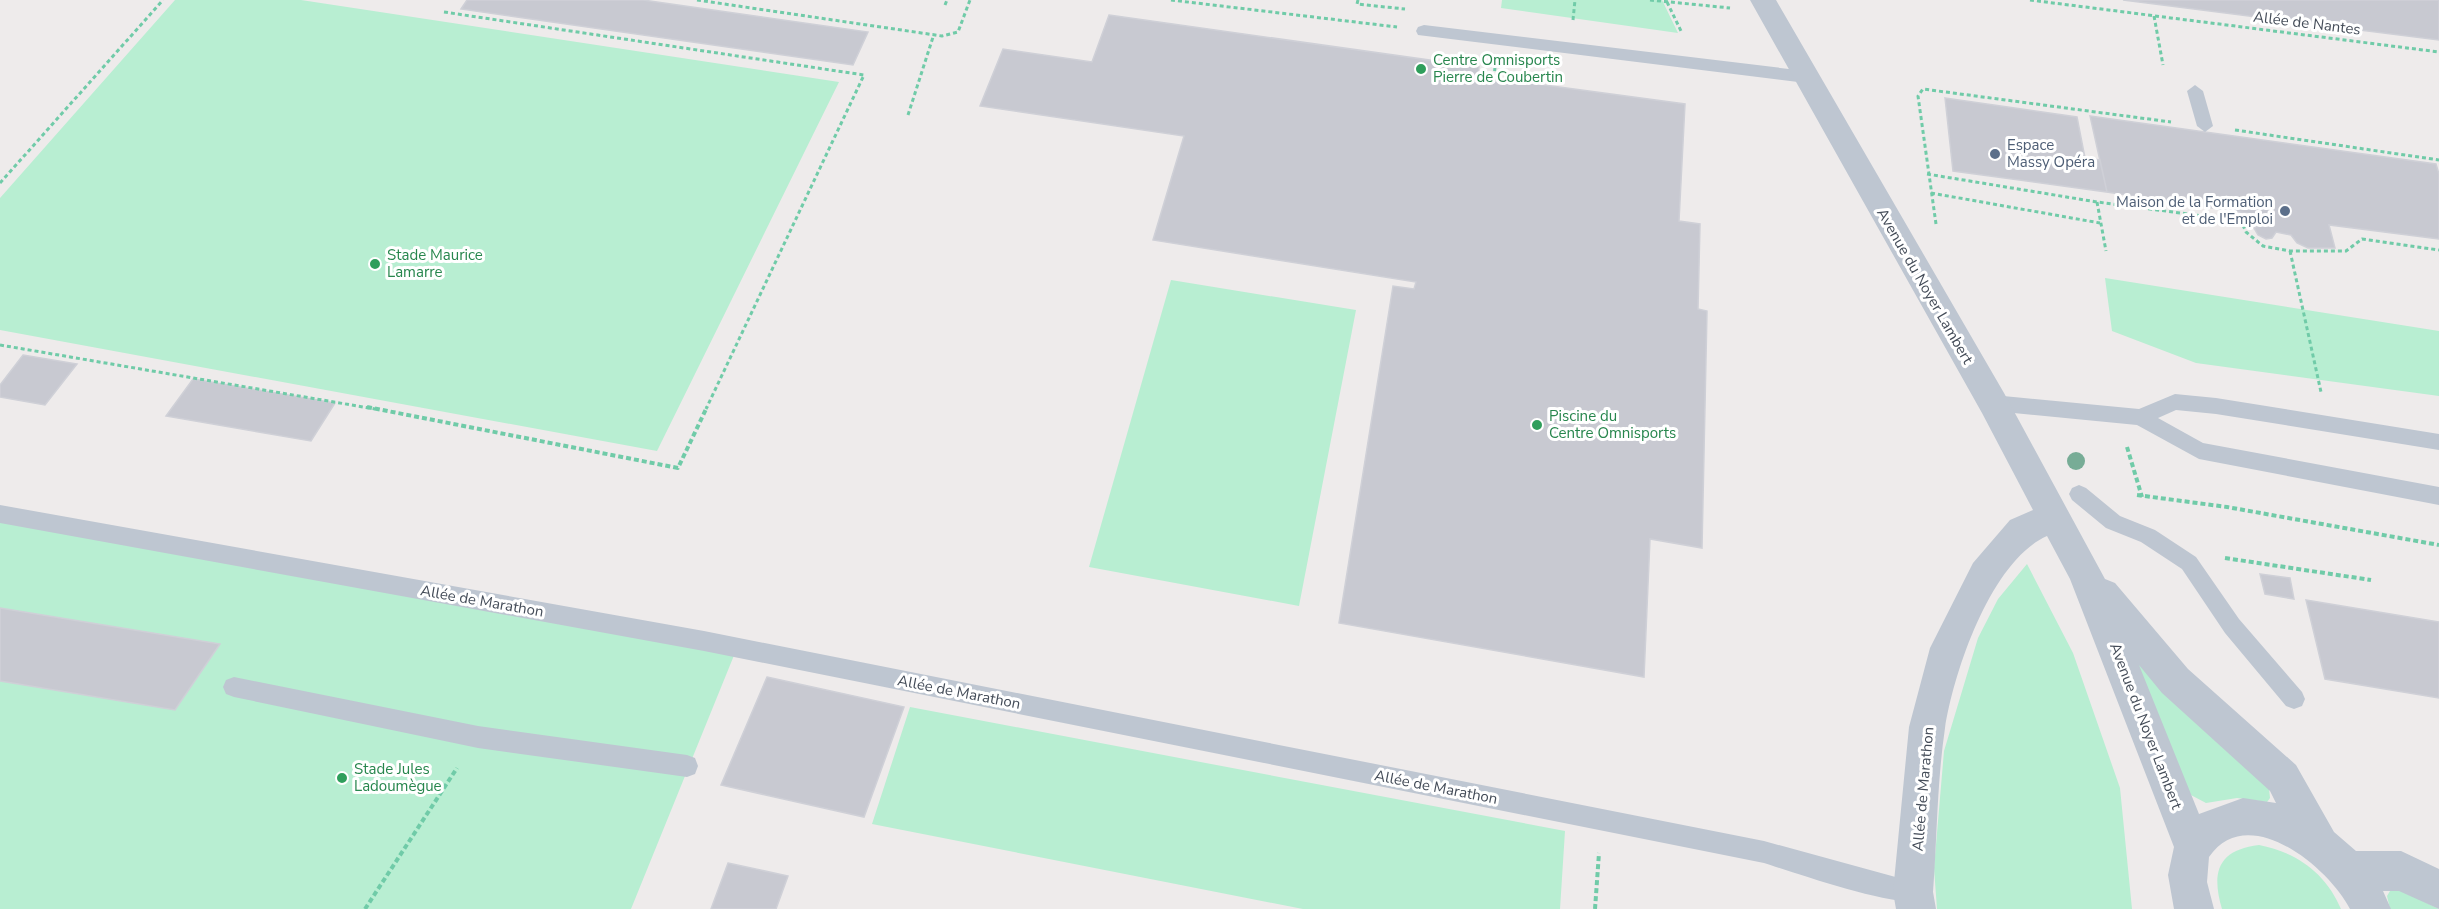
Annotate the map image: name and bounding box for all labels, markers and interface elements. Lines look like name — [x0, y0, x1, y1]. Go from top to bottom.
street label: Allée de Nantes — [2252, 6, 2362, 40]
place label: Centre Omnisports Pierre de Coubertin — [1433, 50, 1563, 87]
marker: Centre Omnisports Pierre de Coubertin — [1414, 62, 1428, 76]
place label: Espace Massy Opéra — [2007, 135, 2095, 172]
marker: Espace Massy Opéra — [1988, 147, 2002, 161]
place label: Maison de la Formation et de l'Emploi — [2116, 192, 2273, 229]
street label: Avenue du Noyer Lambert — [1872, 204, 1978, 368]
marker: Maison de la Formation et de l'Emploi — [2278, 204, 2292, 218]
place label: Stade Maurice Lamarre — [387, 245, 483, 282]
marker: Stade Maurice Lamarre — [368, 257, 382, 271]
place label: Piscine du Centre Omnisports — [1549, 406, 1676, 443]
marker: Piscine du Centre Omnisports — [1530, 418, 1544, 432]
street label: Allée de Marathon — [419, 580, 545, 622]
street label: Avenue du Noyer Lambert — [2105, 640, 2187, 813]
street label: Allée de Marathon — [896, 670, 1022, 714]
street label: Allée de Marathon — [1908, 726, 1938, 852]
place label: Stade Jules Ladoumègue — [354, 759, 442, 796]
street label: Allée de Marathon — [1373, 765, 1499, 809]
marker: Stade Jules Ladoumègue — [335, 771, 349, 785]

